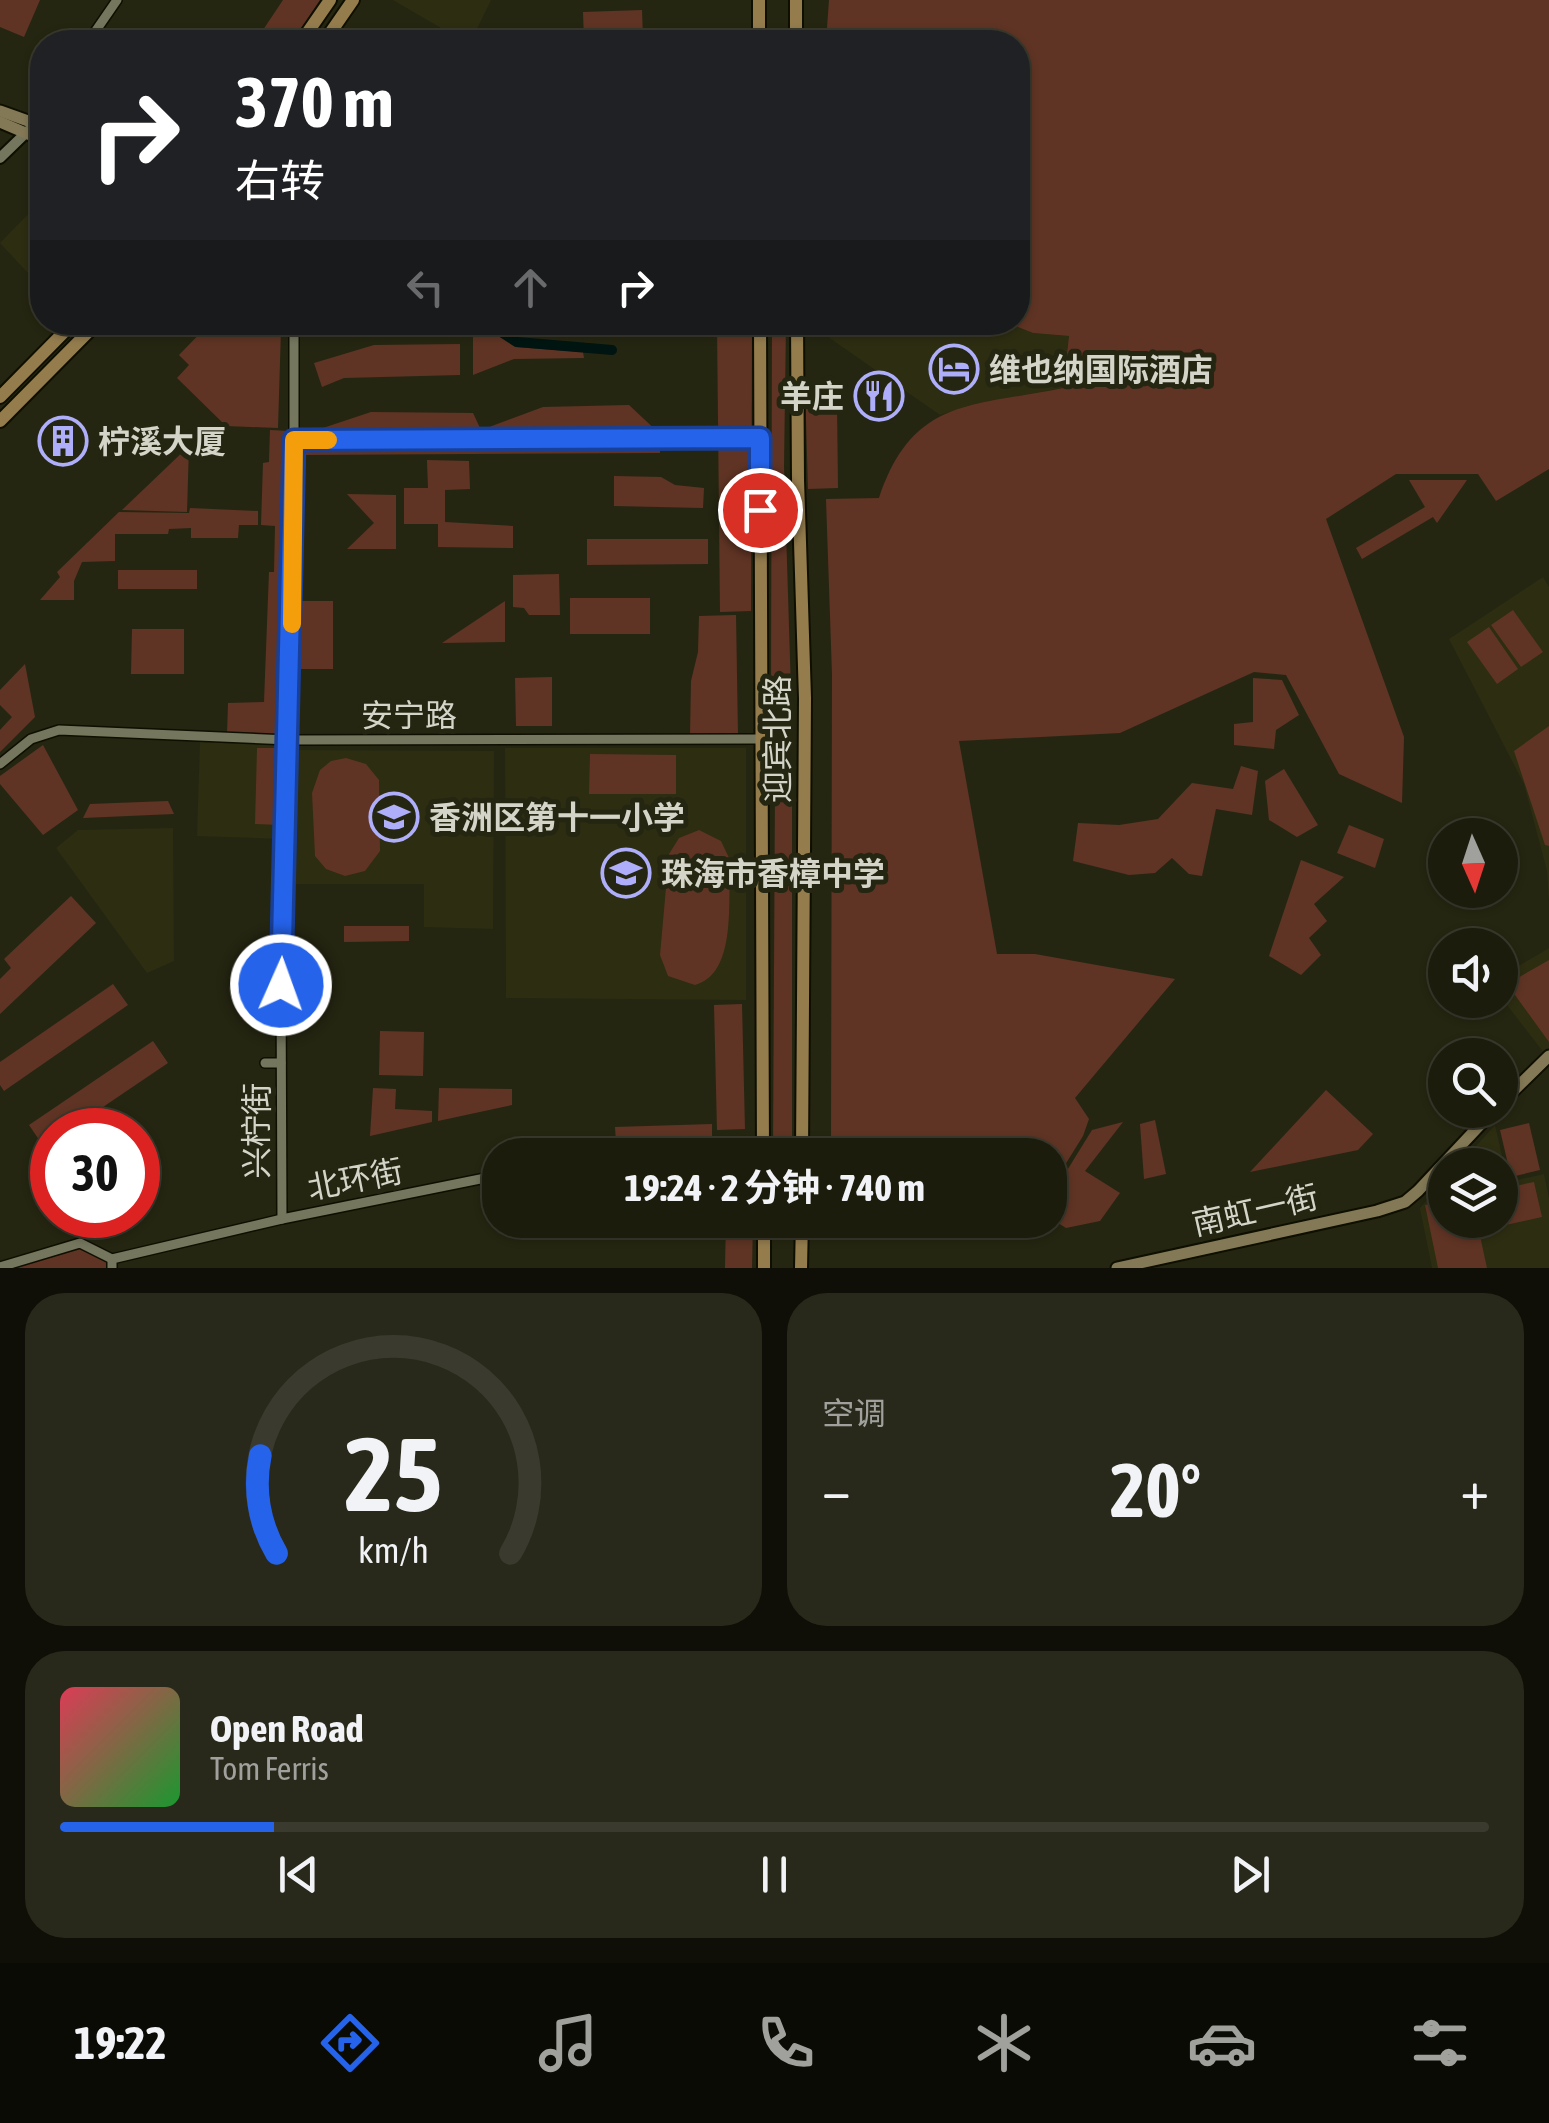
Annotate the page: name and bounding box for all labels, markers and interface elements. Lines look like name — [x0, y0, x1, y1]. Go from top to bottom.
text: 370 m — [235, 62, 394, 142]
icon: right — [70, 70, 200, 200]
text: 右转 — [235, 155, 325, 207]
icon: left — [398, 260, 453, 315]
icon: ahead — [503, 260, 558, 315]
icon: right — [608, 260, 663, 315]
hotel icon: 维也纳国际酒店 — [928, 343, 980, 395]
place label: 维也纳国际酒店 — [989, 351, 1213, 388]
restaurant icon: 羊庄 — [853, 370, 905, 422]
place label: 羊庄 — [780, 378, 844, 415]
building icon: 柠溪大厦 — [37, 415, 89, 467]
place label: 柠溪大厦 — [98, 423, 226, 460]
pin — [718, 468, 803, 553]
icon: arrive — [733, 483, 788, 538]
street label: 迎宾北路 — [759, 675, 796, 803]
street label: 安宁路 — [361, 697, 457, 734]
school or university icon: 香洲区第十一小学 — [368, 791, 420, 843]
place label: 香洲区第十一小学 — [429, 799, 685, 836]
north arrow — [1428, 818, 1518, 908]
map controls — [1428, 818, 1518, 1238]
school or university icon: 珠海市香樟中学 — [600, 847, 652, 899]
place label: 珠海市香樟中学 — [661, 855, 885, 892]
button: sound — [1428, 928, 1518, 1018]
position arrow — [229, 933, 333, 1037]
button: search — [1428, 1038, 1518, 1128]
street label: 兴柠街 — [238, 1083, 275, 1179]
speed limit sign: 30 — [30, 1108, 160, 1238]
button: layers — [1428, 1148, 1518, 1238]
street label: 北环街 — [304, 1152, 406, 1206]
text: 19:24 · 2 分钟 · 740 m — [624, 1166, 925, 1209]
street label: 南虹一街 — [1188, 1178, 1322, 1242]
text: 空调 — [822, 1395, 886, 1432]
text: 25 — [345, 1414, 442, 1533]
text: 20° — [1110, 1447, 1201, 1533]
text: − — [822, 1458, 851, 1521]
text: + — [1460, 1458, 1489, 1521]
text: km/h — [358, 1530, 429, 1571]
text: Open Road — [210, 1707, 364, 1750]
text: Tom Ferris — [210, 1750, 329, 1787]
icon: previous — [271, 1847, 326, 1902]
icon: pause — [747, 1847, 802, 1902]
icon: next — [1223, 1847, 1278, 1902]
icon: directions — [315, 2008, 385, 2078]
icon: music — [533, 2008, 603, 2078]
icon: phone — [751, 2008, 821, 2078]
icon: climate — [969, 2008, 1039, 2078]
icon: car — [1187, 2008, 1257, 2078]
icon: filters — [1405, 2008, 1475, 2078]
text: 19:22 — [74, 2017, 167, 2069]

